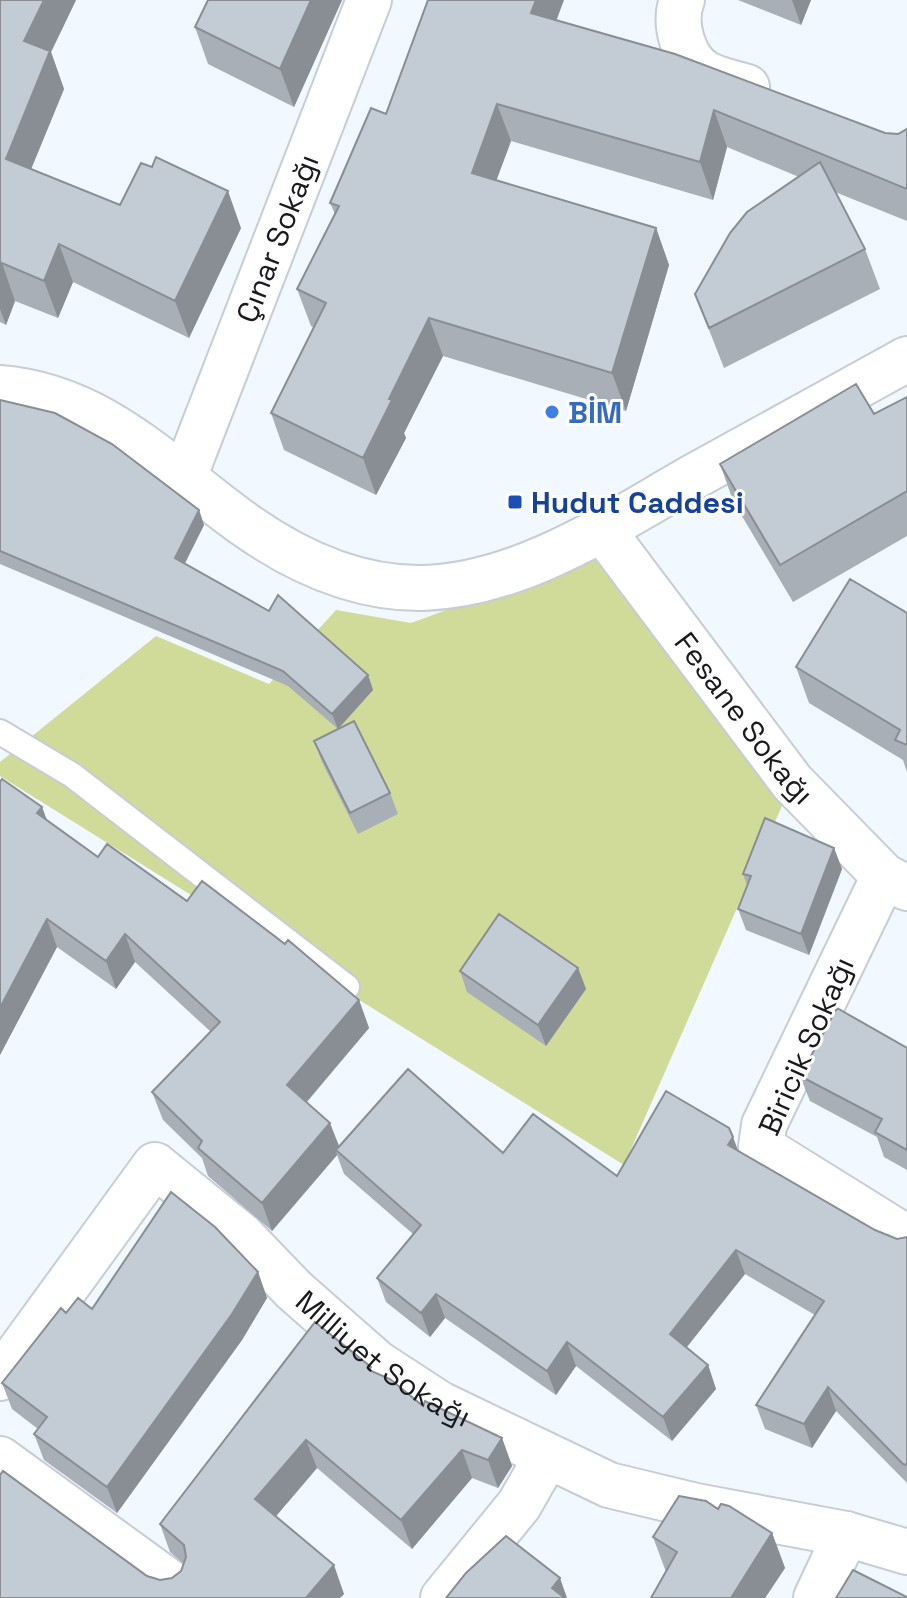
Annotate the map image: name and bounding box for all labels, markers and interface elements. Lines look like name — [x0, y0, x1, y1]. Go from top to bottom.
street label: Çınar Sokağı — [227, 148, 327, 328]
place label: BİM — [568, 393, 622, 432]
marker: BİM — [543, 403, 561, 421]
place label: Hudut Caddesi — [531, 483, 744, 522]
marker: Hudut Caddesi — [506, 493, 524, 511]
street label: Fesane Sokağı — [666, 624, 822, 813]
street label: Biricik Sokağı — [749, 951, 863, 1141]
street label: Milliyet Sokağı — [288, 1281, 477, 1435]

